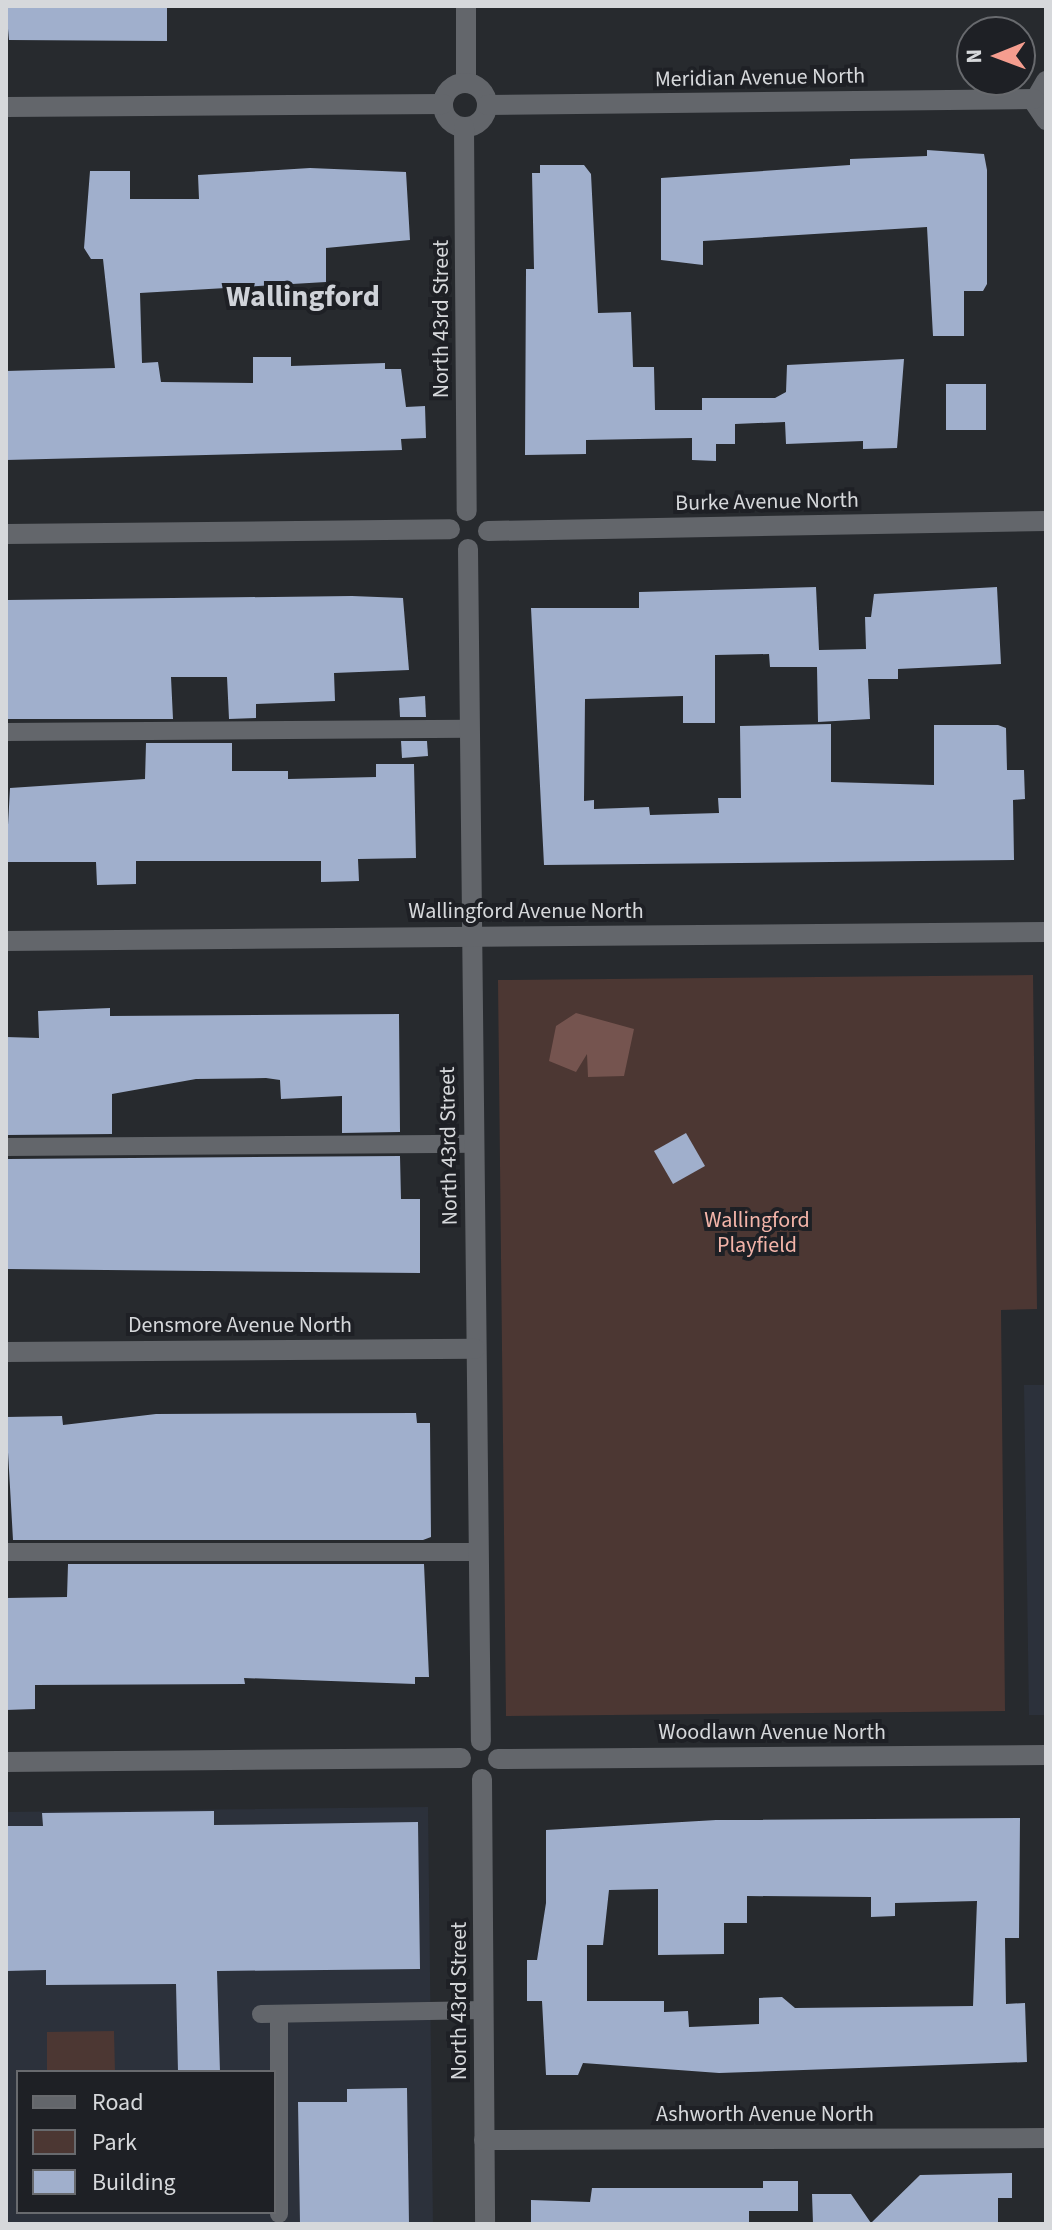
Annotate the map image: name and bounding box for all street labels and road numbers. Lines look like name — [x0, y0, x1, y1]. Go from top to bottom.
street label: Meridian Avenue North — [655, 63, 865, 93]
street label: North 43rd Street — [429, 240, 455, 398]
street label: Burke Avenue North — [675, 487, 859, 517]
street label: Wallingford Avenue North — [408, 899, 644, 925]
street label: North 43rd Street — [434, 1066, 464, 1226]
street label: Densmore Avenue North — [128, 1313, 352, 1339]
street label: Woodlawn Avenue North — [658, 1720, 886, 1746]
street label: North 43rd Street — [447, 1922, 473, 2080]
street label: Ashworth Avenue North — [656, 2102, 874, 2128]

